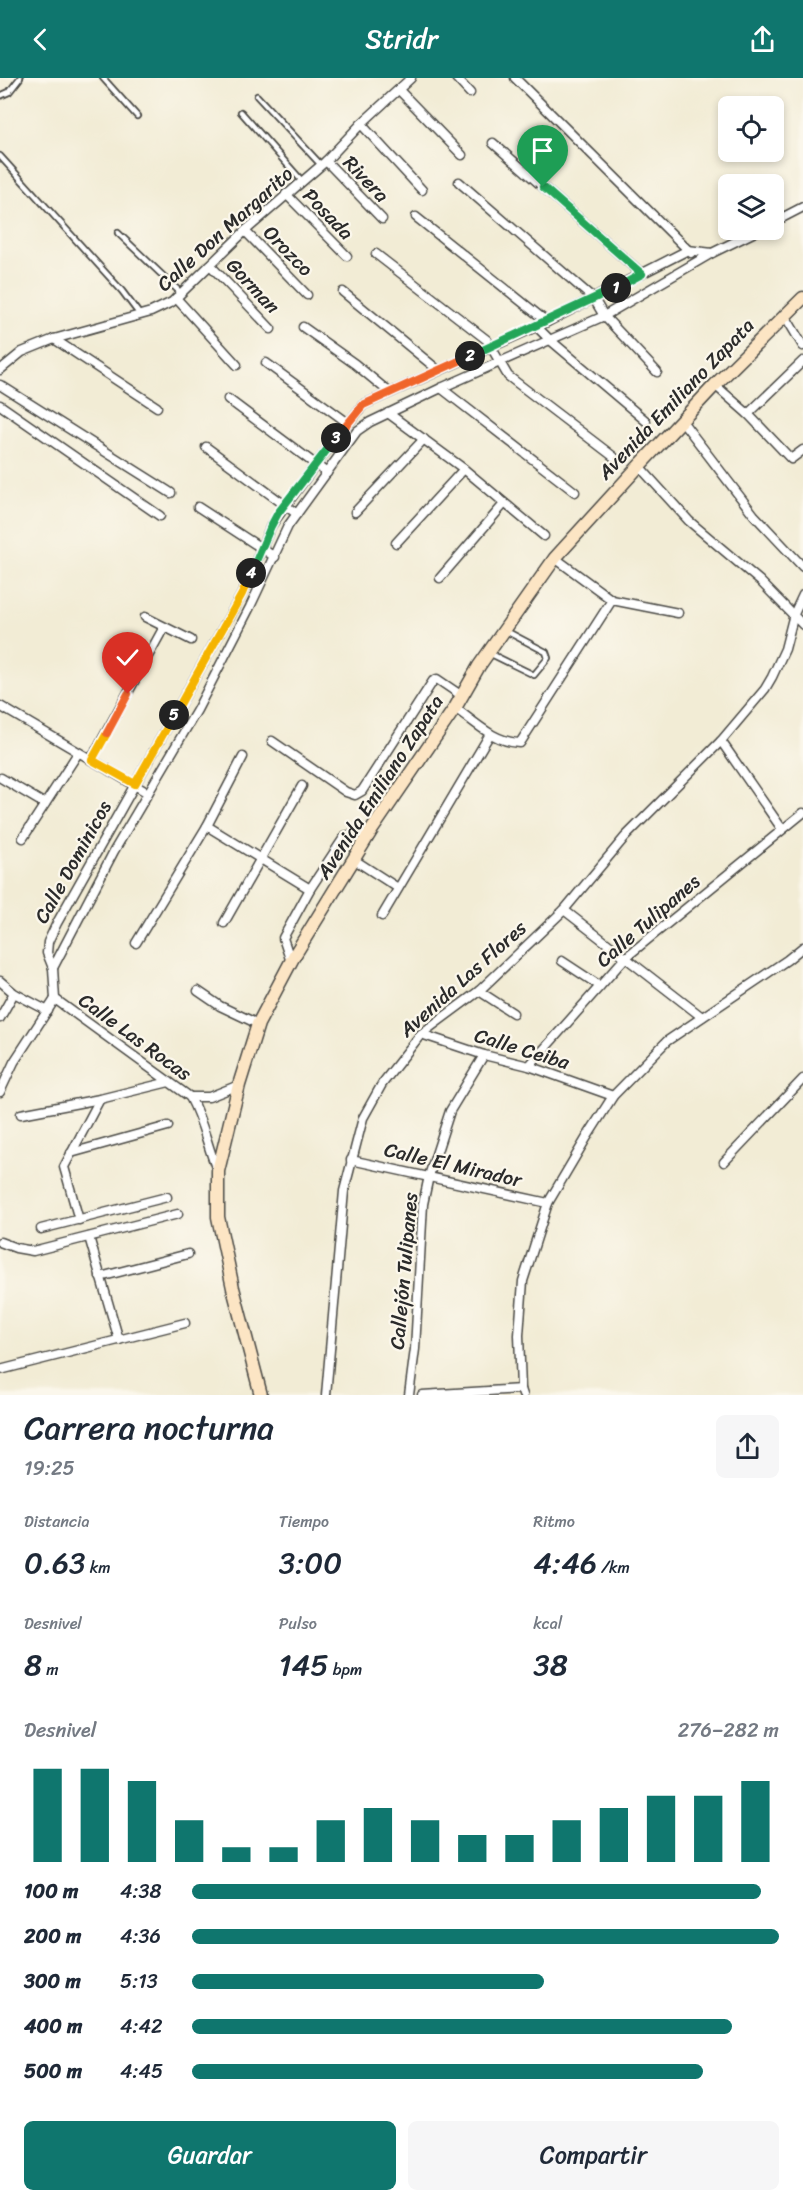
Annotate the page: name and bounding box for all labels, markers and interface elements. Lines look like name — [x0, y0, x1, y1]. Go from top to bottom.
text: Stridr — [365, 15, 438, 63]
icon: back — [24, 23, 57, 56]
icon: share — [746, 23, 779, 56]
map controls — [718, 96, 784, 240]
button: locate — [718, 96, 784, 162]
pin — [517, 125, 568, 187]
icon: arrive — [526, 134, 559, 167]
street label: Rivera — [334, 147, 398, 211]
street label: Calle Don Margarito — [148, 158, 302, 300]
button: layers — [718, 174, 784, 240]
street label: Posada — [294, 179, 362, 249]
street label: Orozco — [254, 217, 322, 285]
street label: Gorman — [217, 250, 289, 323]
pin: 1 — [601, 273, 631, 303]
text: 1 — [613, 273, 619, 302]
street label: Avenida Emiliano Zapata — [588, 310, 763, 489]
pin: 2 — [455, 341, 485, 371]
text: 2 — [465, 341, 475, 370]
pin: 3 — [321, 423, 351, 453]
text: 3 — [332, 423, 340, 452]
pin: 4 — [236, 558, 266, 588]
text: 4 — [246, 558, 256, 587]
pin — [102, 632, 153, 694]
icon: check — [111, 641, 144, 674]
street label: Avenida Emiliano Zapata — [306, 688, 453, 887]
pin: 5 — [159, 700, 189, 730]
text: 5 — [169, 700, 179, 729]
street label: Calle Dominicos — [25, 793, 122, 930]
street label: Calle Tulipanes — [588, 865, 709, 977]
street label: Avenida Las Flores — [390, 911, 536, 1047]
street label: Calle Las Rocas — [71, 984, 200, 1091]
street label: Calle Ceiba — [470, 1018, 575, 1080]
street label: Calle El Mirador — [381, 1132, 526, 1198]
street label: Callejón Tulipanes — [380, 1190, 428, 1351]
text: Carrera nocturna — [24, 1399, 274, 1457]
button: share — [716, 1415, 779, 1478]
text: 19:25 — [24, 1451, 75, 1486]
text: Distancia — [24, 1507, 90, 1536]
text: Tiempo — [279, 1507, 329, 1536]
text: Ritmo — [533, 1507, 575, 1536]
text: 0.63 — [24, 1536, 86, 1590]
text: 3:00 — [279, 1536, 342, 1590]
text: 4:46 — [533, 1536, 597, 1590]
text: km — [86, 1553, 110, 1582]
text: /km — [597, 1553, 630, 1582]
text: Desnivel — [24, 1609, 82, 1638]
text: Pulso — [279, 1609, 317, 1638]
text: kcal — [533, 1609, 562, 1638]
text: 8 — [24, 1638, 42, 1692]
text: 145 — [279, 1638, 329, 1692]
text: 38 — [533, 1638, 568, 1692]
text: m — [42, 1655, 59, 1684]
text: bpm — [329, 1655, 362, 1684]
text: Desnivel — [24, 1713, 96, 1748]
text: 276–282 m — [678, 1713, 779, 1748]
text: 100 m — [24, 1874, 78, 1909]
text: 4:38 — [120, 1874, 162, 1909]
text: 200 m — [24, 1919, 81, 1954]
text: 4:36 — [120, 1919, 161, 1954]
text: 300 m — [24, 1964, 81, 1999]
text: 5:13 — [120, 1964, 158, 1999]
text: 400 m — [24, 2009, 82, 2044]
text: 4:42 — [120, 2009, 163, 2044]
text: 500 m — [24, 2054, 82, 2089]
text: 4:45 — [120, 2054, 163, 2089]
button: Guardar — [24, 2121, 396, 2190]
button: Compartir — [408, 2121, 779, 2190]

